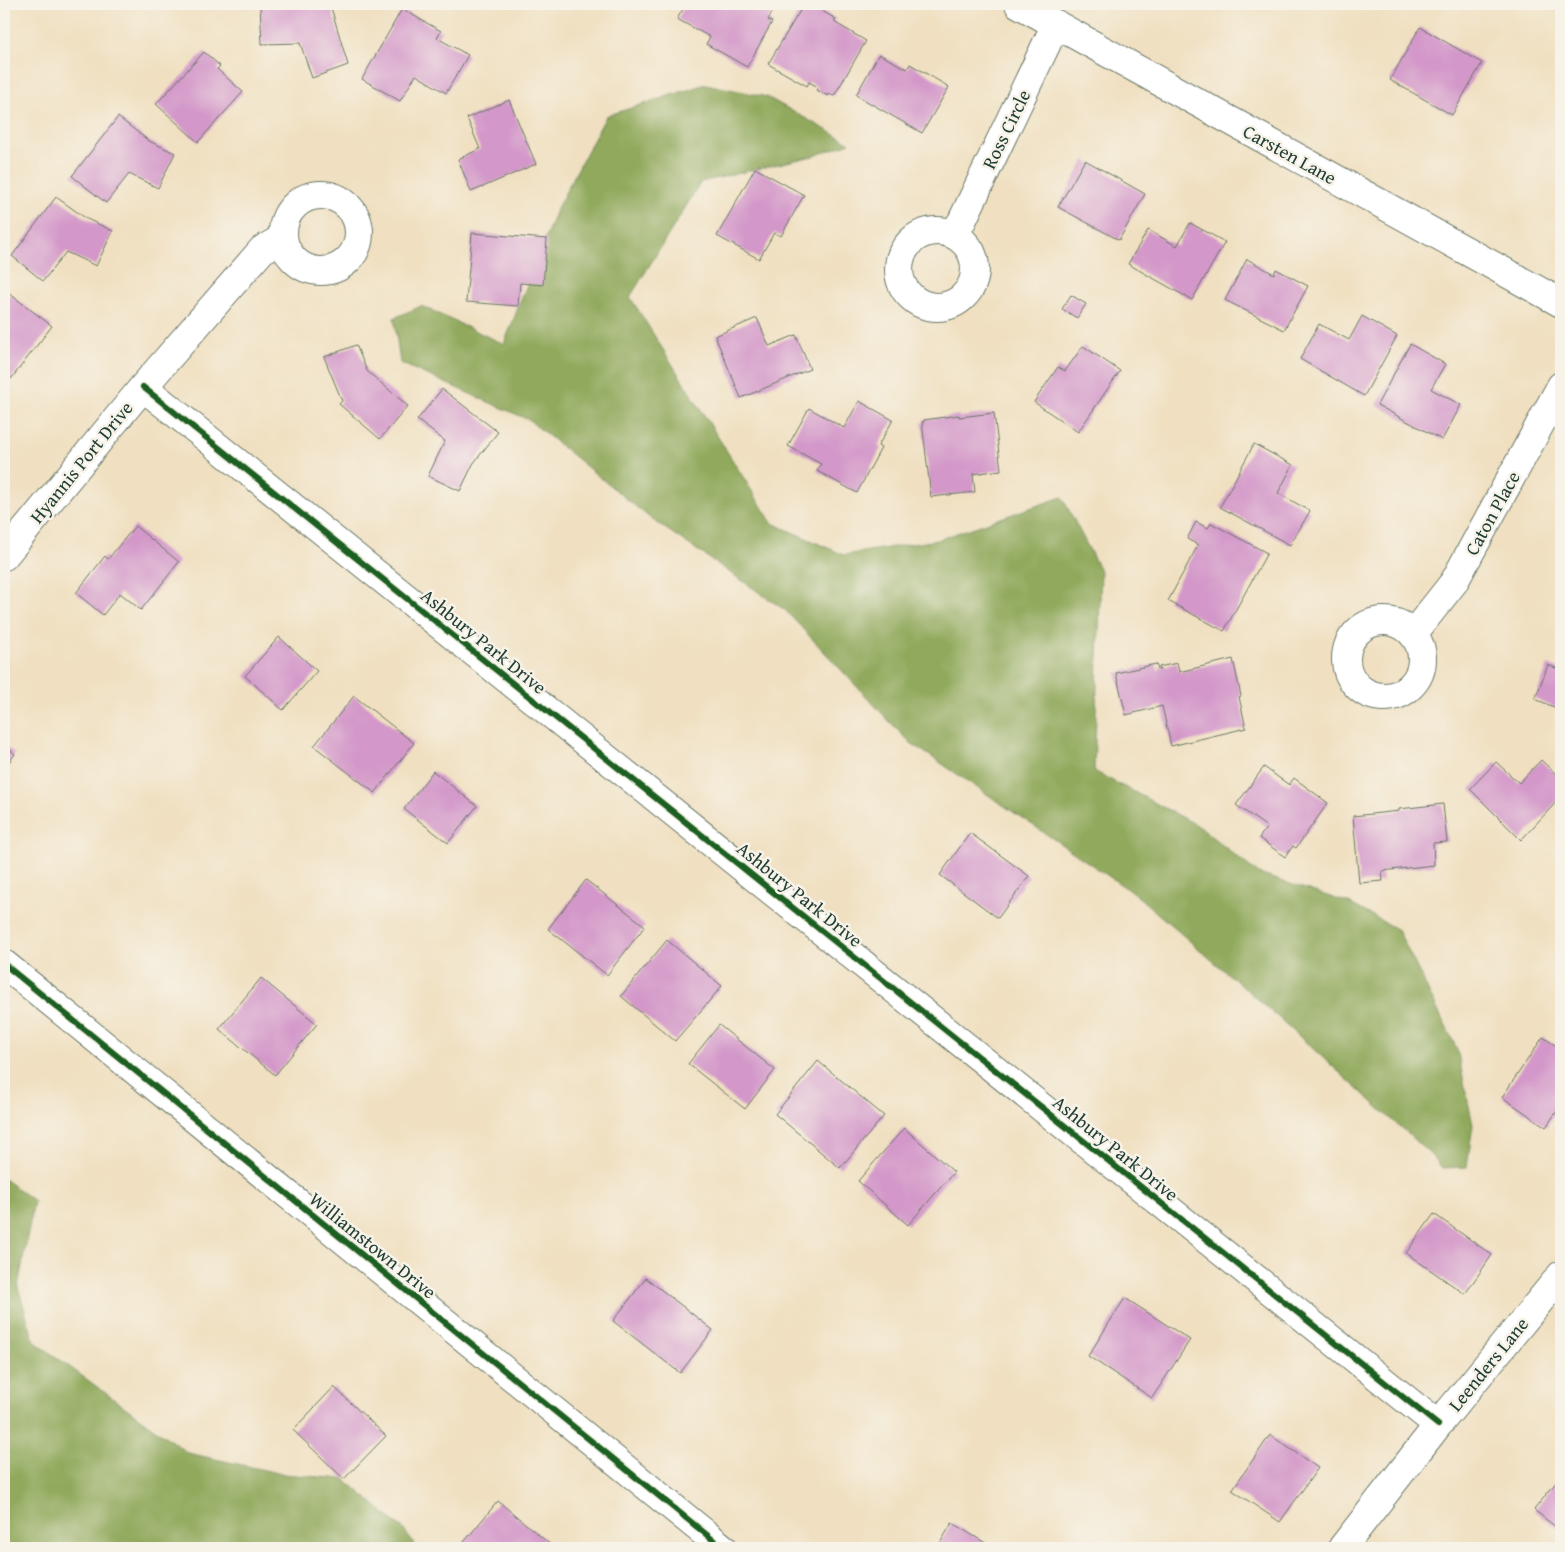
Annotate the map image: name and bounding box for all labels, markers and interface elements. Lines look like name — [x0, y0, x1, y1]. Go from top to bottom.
street label: Ross Circle — [975, 84, 1037, 174]
street label: Carsten Lane — [1238, 117, 1342, 191]
street label: Hyannis Port Drive — [23, 395, 139, 529]
street label: Caton Place — [1457, 466, 1527, 560]
street label: Ashbury Park Drive — [415, 581, 553, 701]
street label: Ashbury Park Drive — [731, 834, 869, 954]
street label: Ashbury Park Drive — [1047, 1088, 1185, 1208]
street label: Williamstown Drive — [303, 1185, 443, 1305]
street label: Leenders Lane — [1441, 1311, 1535, 1417]

